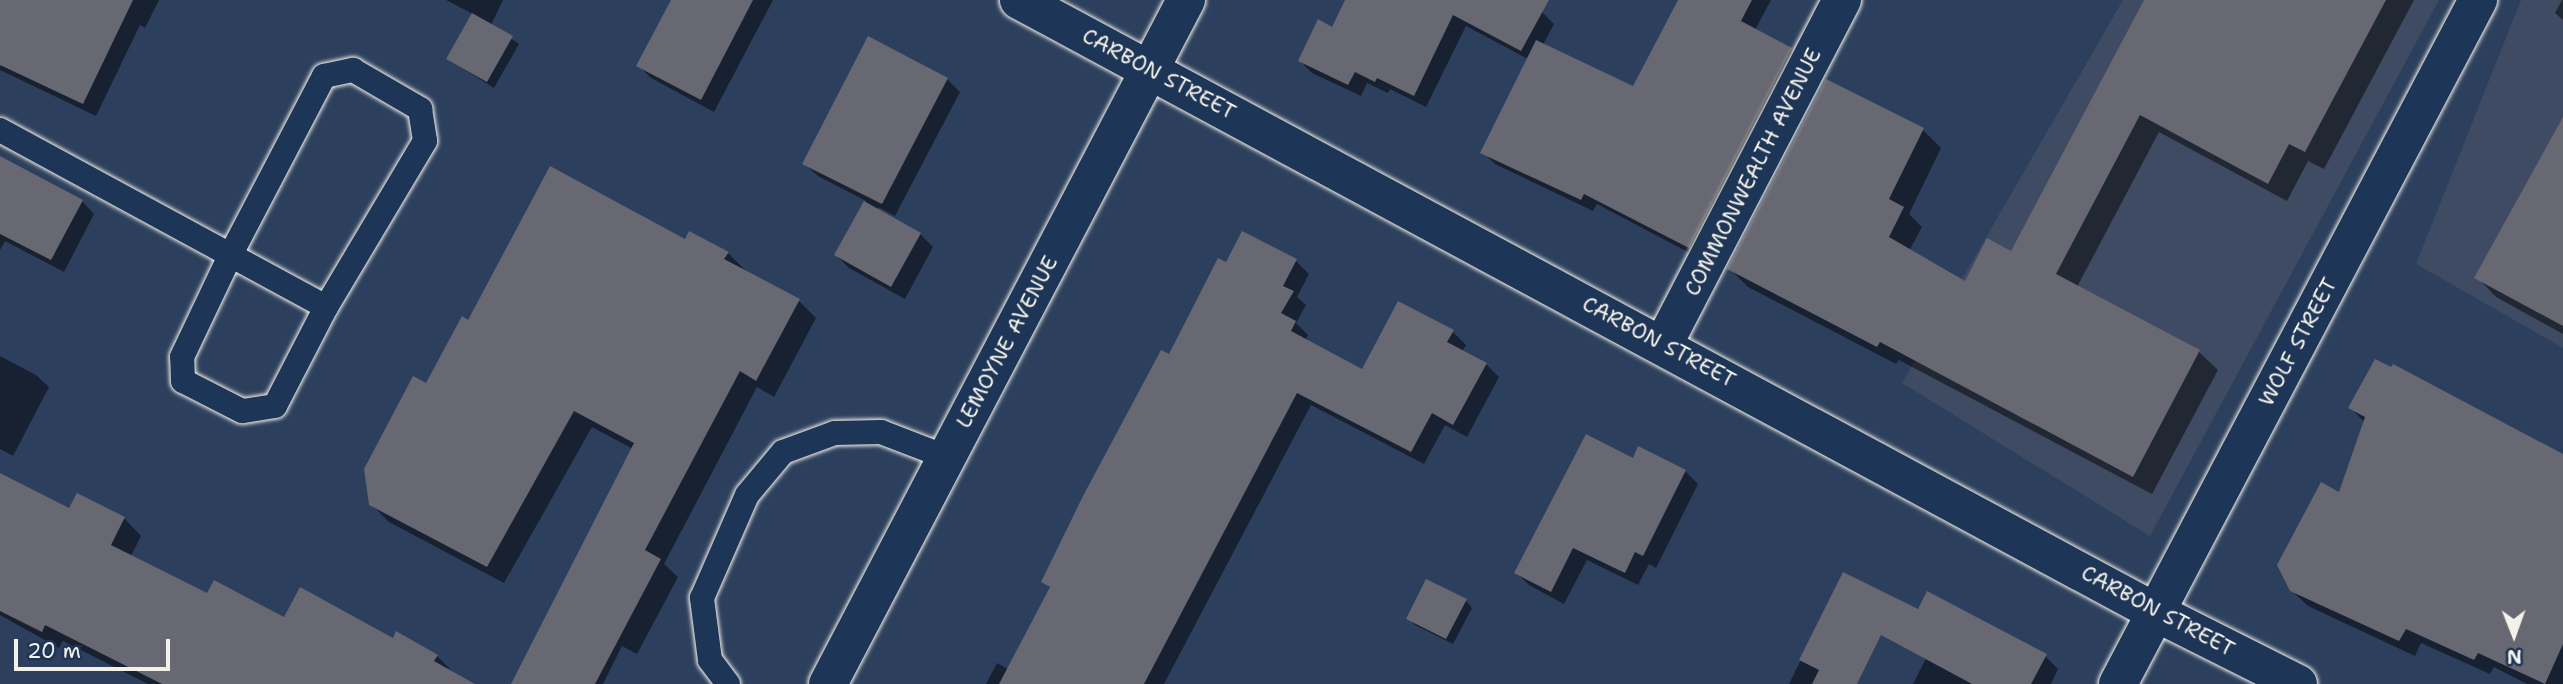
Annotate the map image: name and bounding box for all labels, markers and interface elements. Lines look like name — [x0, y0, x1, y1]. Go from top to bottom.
street label: CARBON STREET — [1078, 23, 1240, 125]
street label: COMMONWEALTH AVENUE — [1679, 44, 1827, 300]
street label: LEMOYNE AVENUE — [951, 252, 1063, 432]
street label: WOLF STREET — [2254, 274, 2342, 410]
street label: CARBON STREET — [1578, 291, 1740, 393]
street label: CARBON STREET — [2077, 560, 2239, 662]
north arrow — [2479, 600, 2549, 670]
scale bar — [18, 624, 173, 668]
text: 20 m — [27, 637, 81, 665]
text: N — [2507, 644, 2522, 669]

